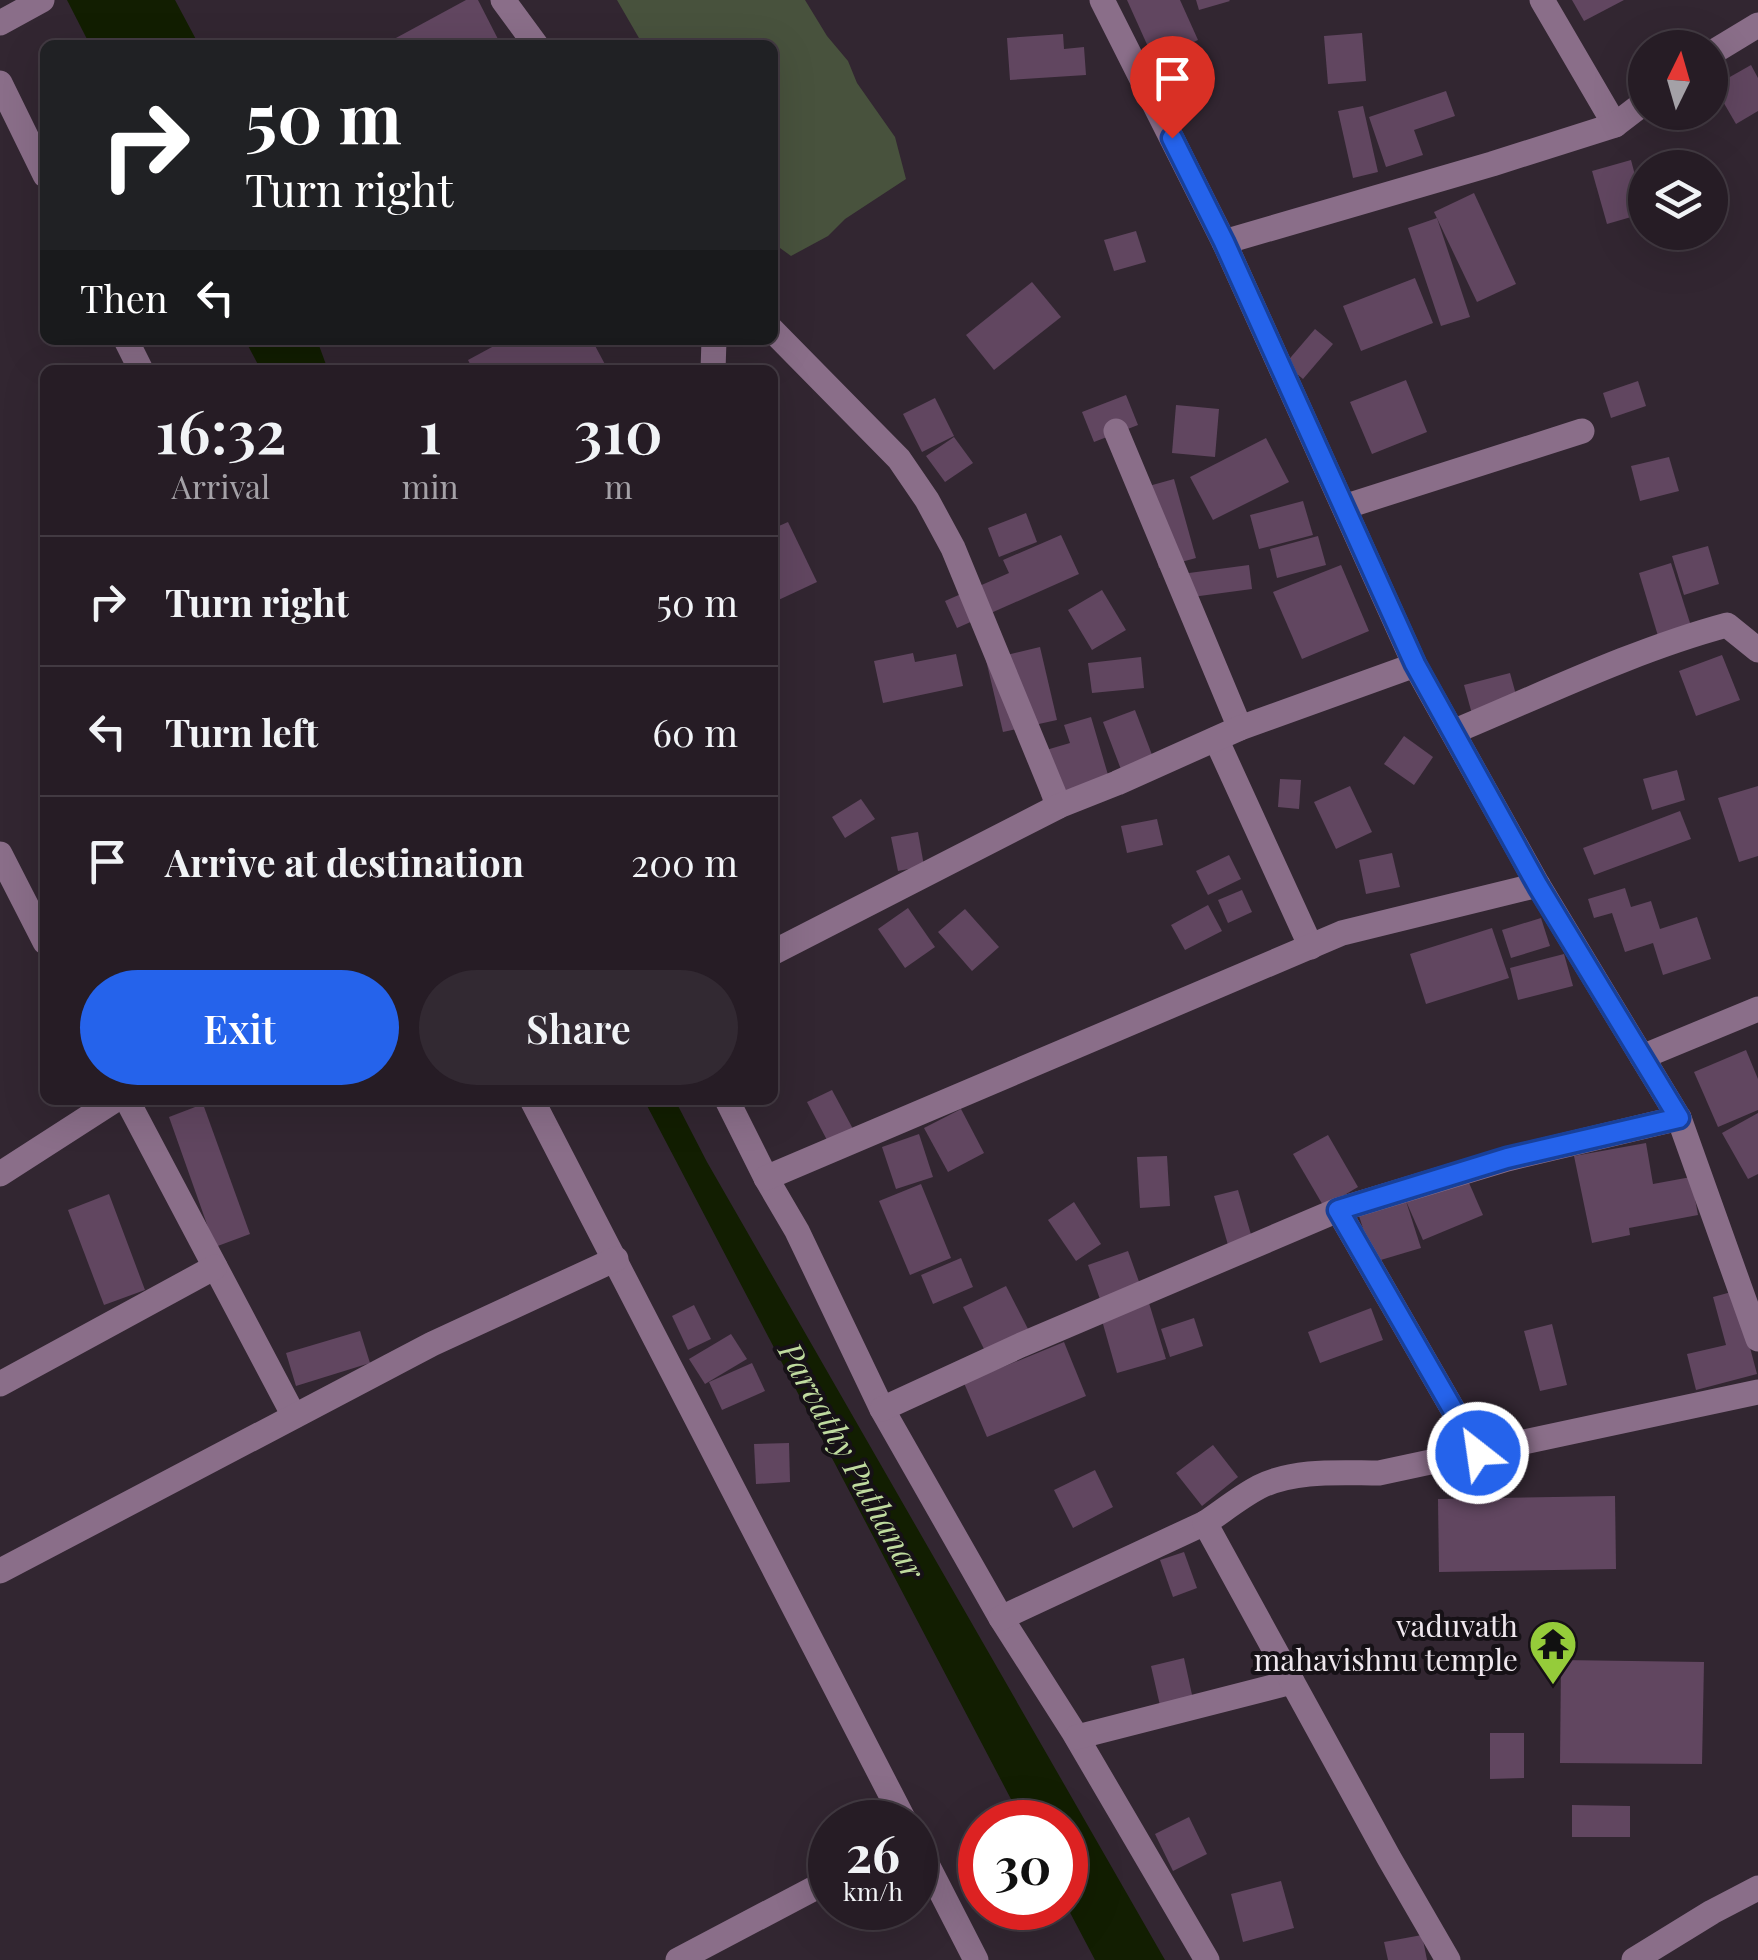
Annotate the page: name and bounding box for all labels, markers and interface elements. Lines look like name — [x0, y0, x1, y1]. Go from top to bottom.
north arrow — [1628, 30, 1728, 130]
map controls — [1628, 30, 1728, 250]
pin — [1130, 36, 1215, 139]
icon: arrive — [1145, 51, 1200, 106]
text: 50 m — [245, 68, 402, 162]
icon: right — [80, 80, 210, 210]
button: layers — [1628, 150, 1728, 250]
text: Turn right — [245, 158, 453, 218]
icon: left — [188, 270, 243, 325]
text: Then — [80, 272, 168, 323]
text: 16:32 — [155, 389, 287, 469]
text: 1 — [419, 389, 442, 469]
text: 310 — [574, 389, 663, 469]
text: Arrival — [172, 464, 270, 507]
text: min — [402, 464, 459, 507]
text: m — [604, 464, 633, 507]
icon: right — [80, 574, 135, 629]
text: Turn right — [165, 576, 349, 627]
text: 50 m — [656, 576, 738, 627]
icon: left — [80, 704, 135, 759]
text: Turn left — [165, 706, 318, 757]
text: 60 m — [652, 706, 738, 757]
icon: arrive — [80, 834, 135, 889]
text: Arrive at destination — [165, 836, 524, 887]
text: 200 m — [631, 836, 738, 887]
button: Exit — [80, 970, 399, 1085]
button: Share — [419, 970, 738, 1085]
water label: Parvathy Puthanar — [769, 1332, 937, 1587]
position arrow — [1426, 1401, 1530, 1505]
place label: vaduvath mahavishnu temple — [1254, 1605, 1518, 1679]
temple icon: vaduvath mahavishnu temple — [1527, 1618, 1579, 1686]
speed limit sign: 30 — [958, 1800, 1088, 1930]
text: 26 — [846, 1819, 900, 1886]
text: km/h — [843, 1874, 903, 1907]

